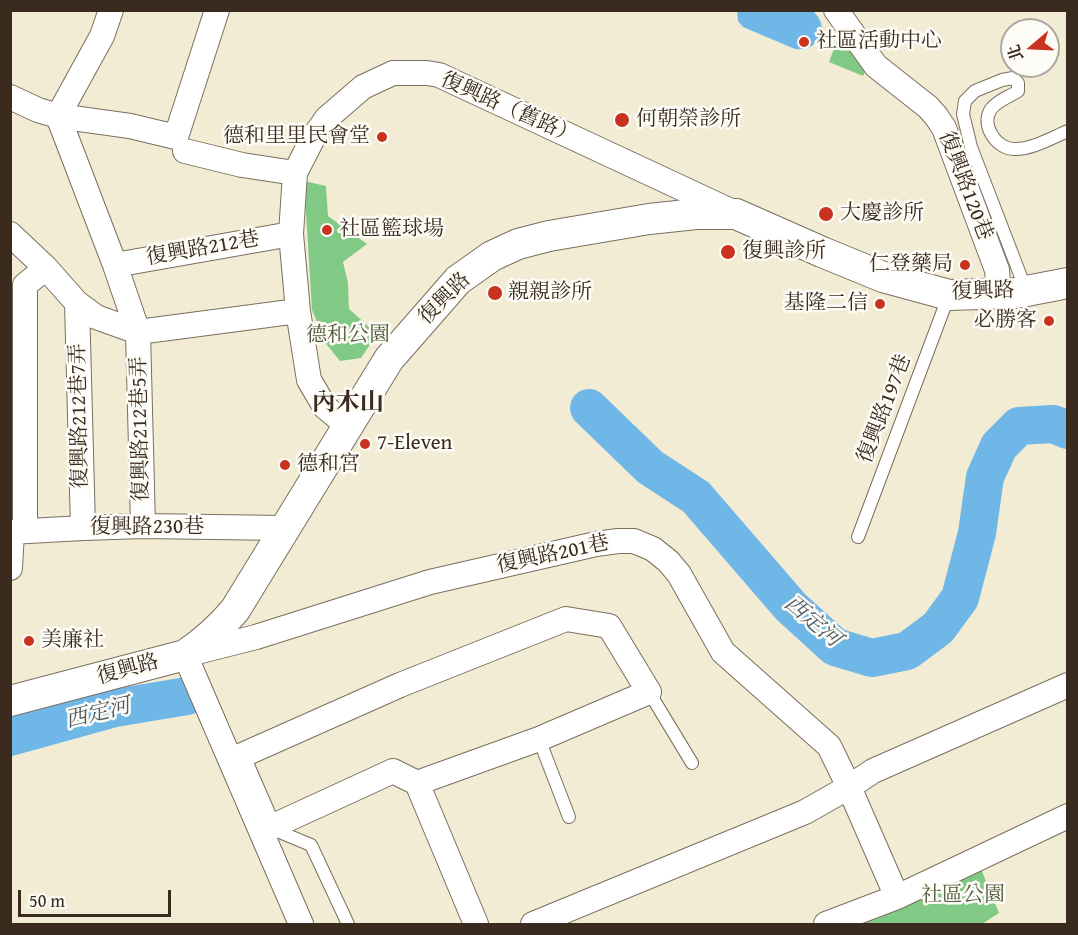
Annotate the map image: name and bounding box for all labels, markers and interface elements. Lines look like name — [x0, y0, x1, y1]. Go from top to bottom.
north arrow — [1000, 18, 1060, 78]
place label: 社區活動中心 — [816, 29, 942, 55]
marker: 社區活動中心 — [797, 35, 811, 49]
text: 北 — [1001, 42, 1029, 65]
street label: 復興路（舊路） — [437, 68, 581, 150]
place label: 何朝榮診所 — [636, 107, 741, 133]
marker: 何朝榮診所 — [613, 111, 631, 129]
place label: 德和里里民會堂 — [223, 124, 370, 150]
street label: 復興路120巷 — [933, 128, 997, 244]
marker: 德和里里民會堂 — [375, 130, 389, 144]
place label: 大慶診所 — [840, 201, 924, 227]
marker: 大慶診所 — [817, 205, 835, 223]
place label: 社區籃球場 — [339, 217, 444, 243]
marker: 社區籃球場 — [320, 223, 334, 237]
street label: 復興路212巷 — [145, 227, 261, 271]
place label: 復興診所 — [742, 239, 826, 265]
marker: 復興診所 — [719, 243, 737, 261]
place label: 仁登藥局 — [869, 252, 953, 278]
marker: 仁登藥局 — [958, 258, 972, 272]
street label: 復興路 — [414, 268, 476, 330]
street label: 復興路 — [951, 278, 1015, 306]
place label: 親親診所 — [508, 280, 592, 306]
marker: 親親診所 — [486, 284, 504, 302]
place label: 基隆二信 — [784, 291, 868, 317]
marker: 基隆二信 — [873, 297, 887, 311]
place label: 必勝客 — [974, 308, 1037, 334]
marker: 必勝客 — [1042, 314, 1056, 328]
park label: 德和公園 — [306, 323, 390, 349]
street label: 復興路212巷7弄 — [66, 343, 94, 489]
street label: 復興路197巷 — [853, 351, 917, 467]
street label: 復興路212巷5弄 — [127, 356, 155, 502]
district label: 內木山 — [312, 390, 384, 418]
place label: 7-Eleven — [377, 431, 452, 457]
marker: 7-Eleven — [358, 437, 372, 451]
place label: 德和宮 — [297, 452, 360, 478]
marker: 德和宮 — [278, 458, 292, 472]
street label: 復興路230巷 — [90, 515, 204, 541]
street label: 復興路201巷 — [494, 531, 612, 579]
water label: 西定河 — [778, 591, 846, 653]
place label: 美廉社 — [41, 628, 104, 654]
marker: 美廉社 — [22, 634, 36, 648]
street label: 復興路 — [94, 650, 162, 690]
water label: 西定河 — [63, 693, 133, 735]
scale bar — [21, 878, 174, 916]
park label: 社區公園 — [921, 883, 1005, 909]
text: 50 m — [29, 887, 65, 914]

